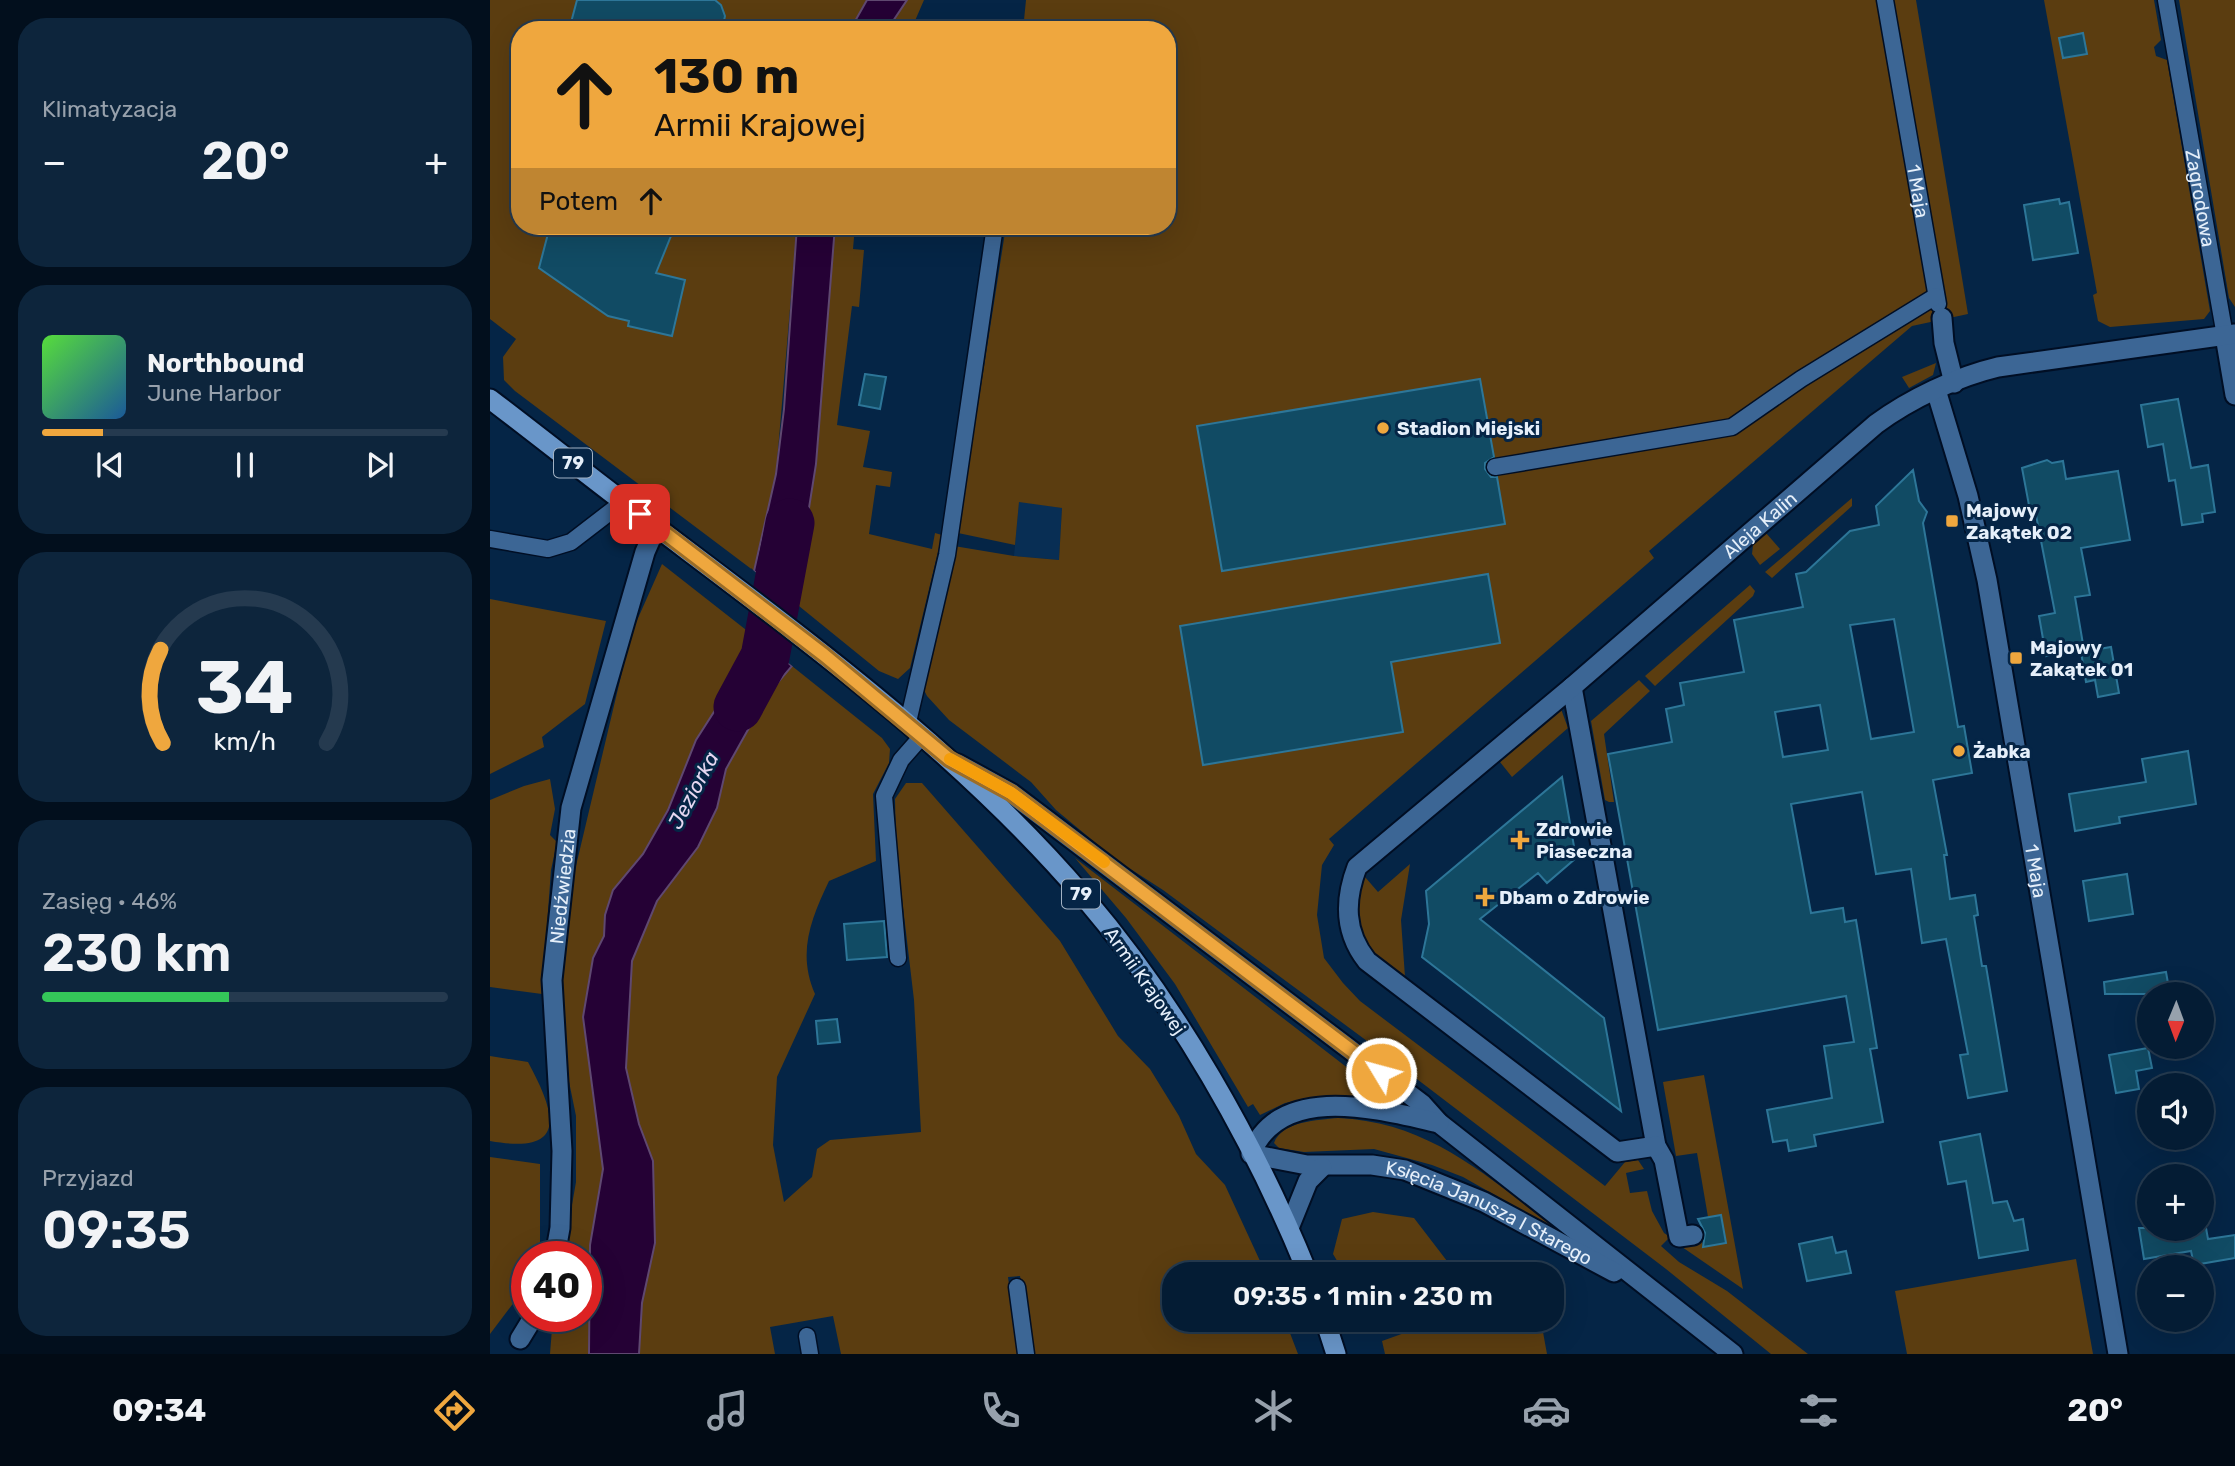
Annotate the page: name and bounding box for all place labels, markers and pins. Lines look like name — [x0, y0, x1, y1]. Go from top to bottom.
place label: Stadion Miejski — [1397, 417, 1540, 440]
marker: Stadion Miejski — [1375, 420, 1391, 436]
pin — [610, 484, 670, 544]
place label: Majowy Zakątek 02 — [1966, 499, 2072, 544]
marker: Majowy Zakątek 02 — [1944, 513, 1960, 529]
place label: Majowy Zakątek 01 — [2030, 636, 2133, 681]
marker: Majowy Zakątek 01 — [2008, 650, 2024, 666]
place label: Żabka — [1973, 740, 2031, 763]
marker: Żabka — [1951, 743, 1967, 759]
place label: Zdrowie Piaseczna — [1536, 818, 1632, 863]
marker: Zdrowie Piaseczna — [1510, 830, 1530, 850]
place label: Dbam o Zdrowie — [1499, 886, 1650, 909]
marker: Dbam o Zdrowie — [1477, 889, 1493, 905]

